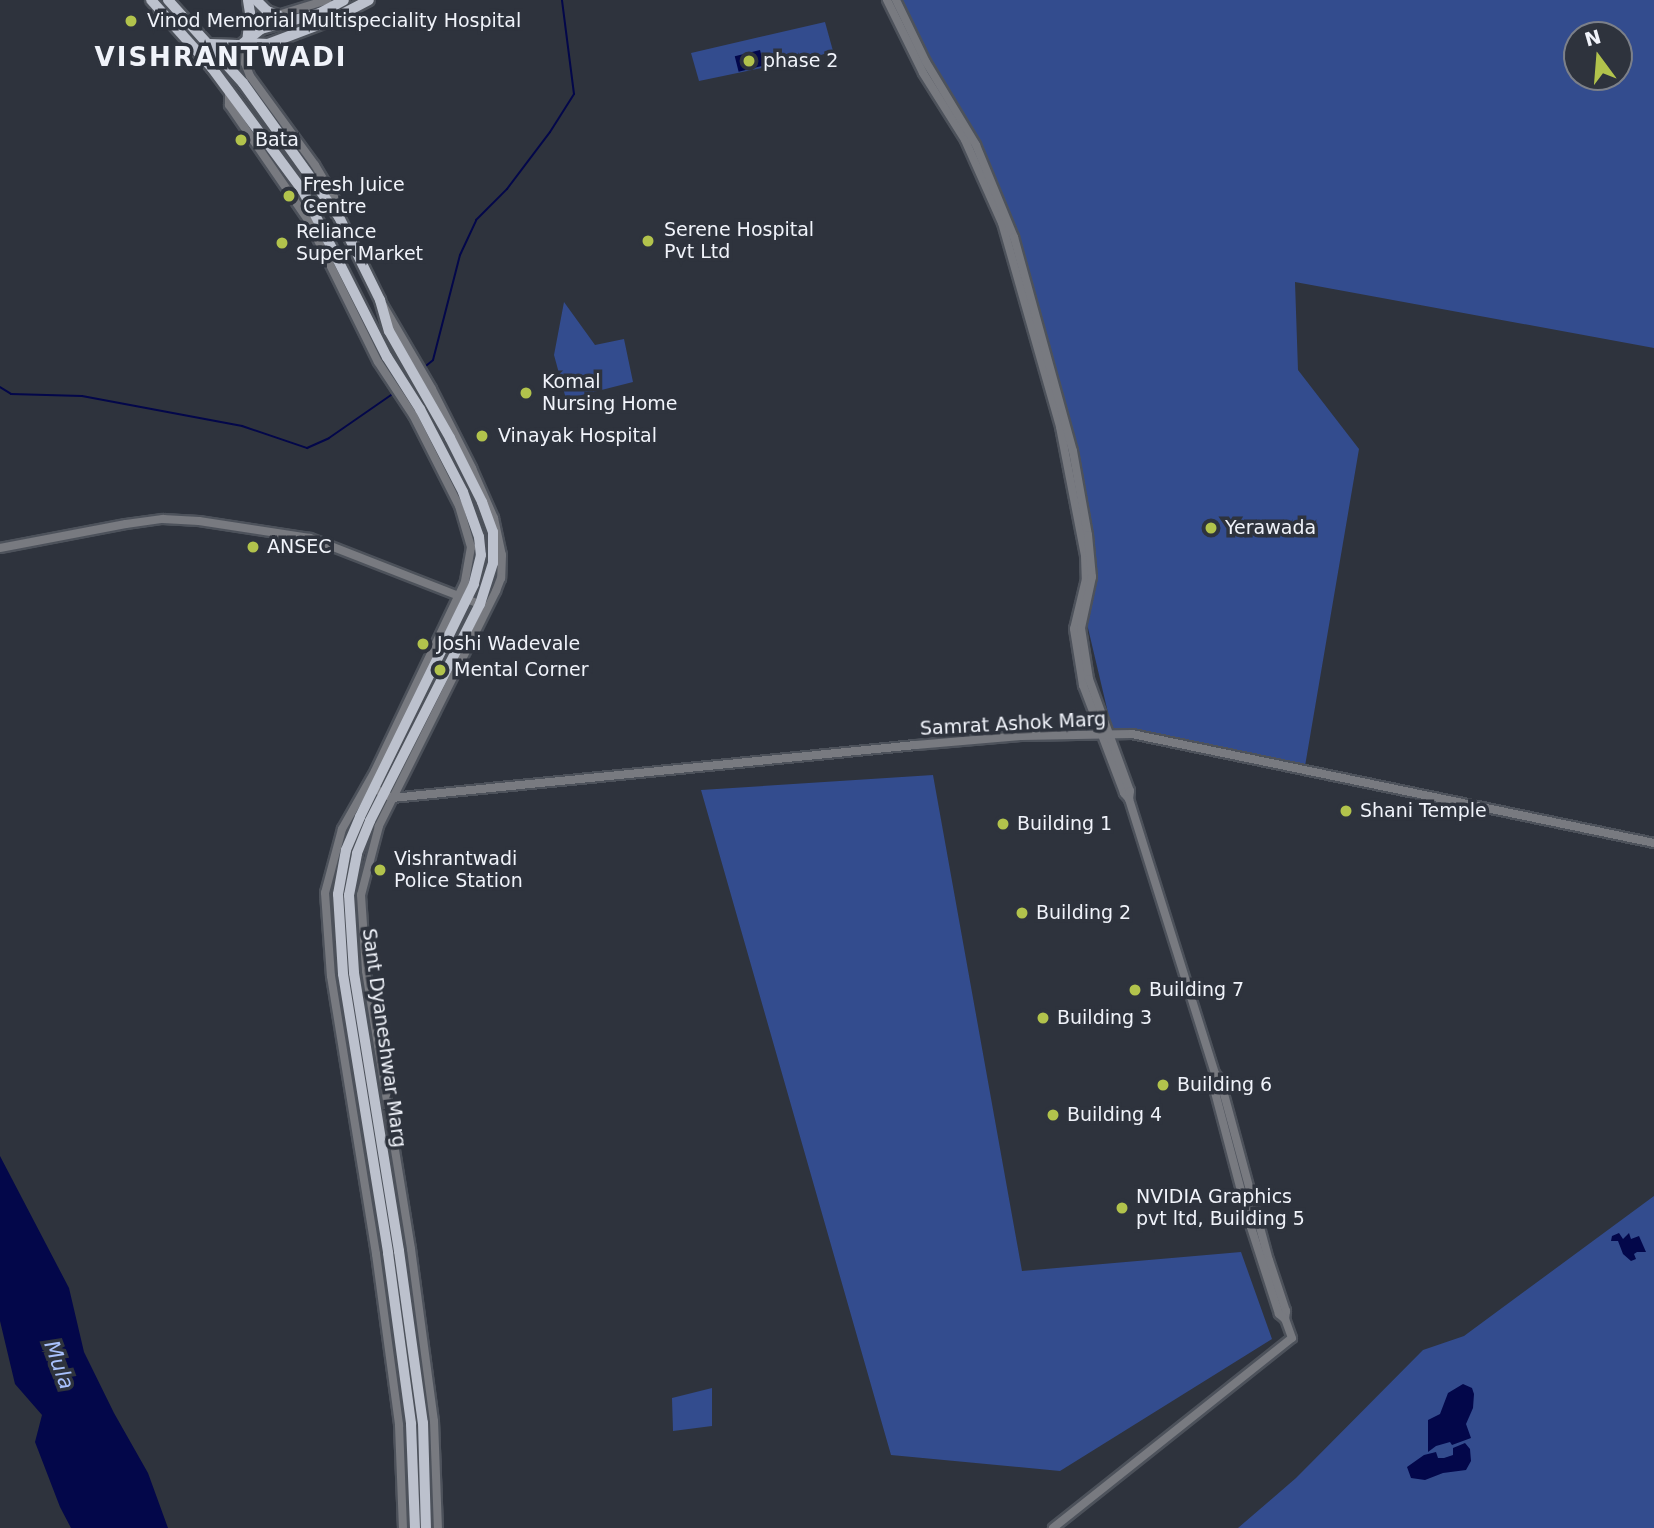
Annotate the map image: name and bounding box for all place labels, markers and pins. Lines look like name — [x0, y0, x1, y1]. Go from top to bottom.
place label: Vinod Memorial Multispeciality Hospital — [147, 10, 521, 32]
marker: Vinod Memorial Multispeciality Hospital — [121, 11, 141, 31]
place label: phase 2 — [763, 50, 838, 72]
marker: phase 2 — [741, 53, 757, 69]
place label: Bata — [255, 129, 299, 151]
marker: Bata — [233, 132, 249, 148]
place label: Fresh Juice Centre — [303, 174, 405, 218]
marker: Fresh Juice Centre — [281, 188, 297, 204]
place label: Serene Hospital Pvt Ltd — [664, 219, 814, 263]
place label: Reliance Super Market — [296, 221, 423, 265]
marker: Serene Hospital Pvt Ltd — [638, 231, 658, 251]
marker: Reliance Super Market — [274, 235, 290, 251]
place label: Komal Nursing Home — [542, 371, 677, 415]
marker: Komal Nursing Home — [516, 383, 536, 403]
place label: Vinayak Hospital — [498, 425, 657, 447]
marker: Vinayak Hospital — [472, 426, 492, 446]
place label: Yerawada — [1225, 517, 1316, 539]
marker: Yerawada — [1203, 520, 1219, 536]
place label: ANSEC — [267, 536, 332, 558]
marker: ANSEC — [245, 539, 261, 555]
place label: Joshi Wadevale — [437, 633, 580, 655]
marker: Joshi Wadevale — [415, 636, 431, 652]
place label: Mental Corner — [454, 659, 588, 681]
marker: Mental Corner — [432, 662, 448, 678]
place label: Shani Temple — [1360, 800, 1487, 822]
marker: Shani Temple — [1338, 803, 1354, 819]
place label: Building 1 — [1017, 813, 1112, 835]
marker: Building 1 — [995, 816, 1011, 832]
place label: Vishrantwadi Police Station — [394, 848, 523, 892]
marker: Vishrantwadi Police Station — [372, 862, 388, 878]
place label: Building 2 — [1036, 902, 1131, 924]
marker: Building 2 — [1014, 905, 1030, 921]
place label: Building 7 — [1149, 979, 1244, 1001]
marker: Building 7 — [1127, 982, 1143, 998]
place label: Building 3 — [1057, 1007, 1152, 1029]
marker: Building 3 — [1035, 1010, 1051, 1026]
place label: Building 6 — [1177, 1074, 1272, 1096]
marker: Building 6 — [1155, 1077, 1171, 1093]
place label: Building 4 — [1067, 1104, 1162, 1126]
marker: Building 4 — [1045, 1107, 1061, 1123]
place label: NVIDIA Graphics pvt ltd, Building 5 — [1136, 1186, 1305, 1230]
marker: NVIDIA Graphics pvt ltd, Building 5 — [1114, 1200, 1130, 1216]

